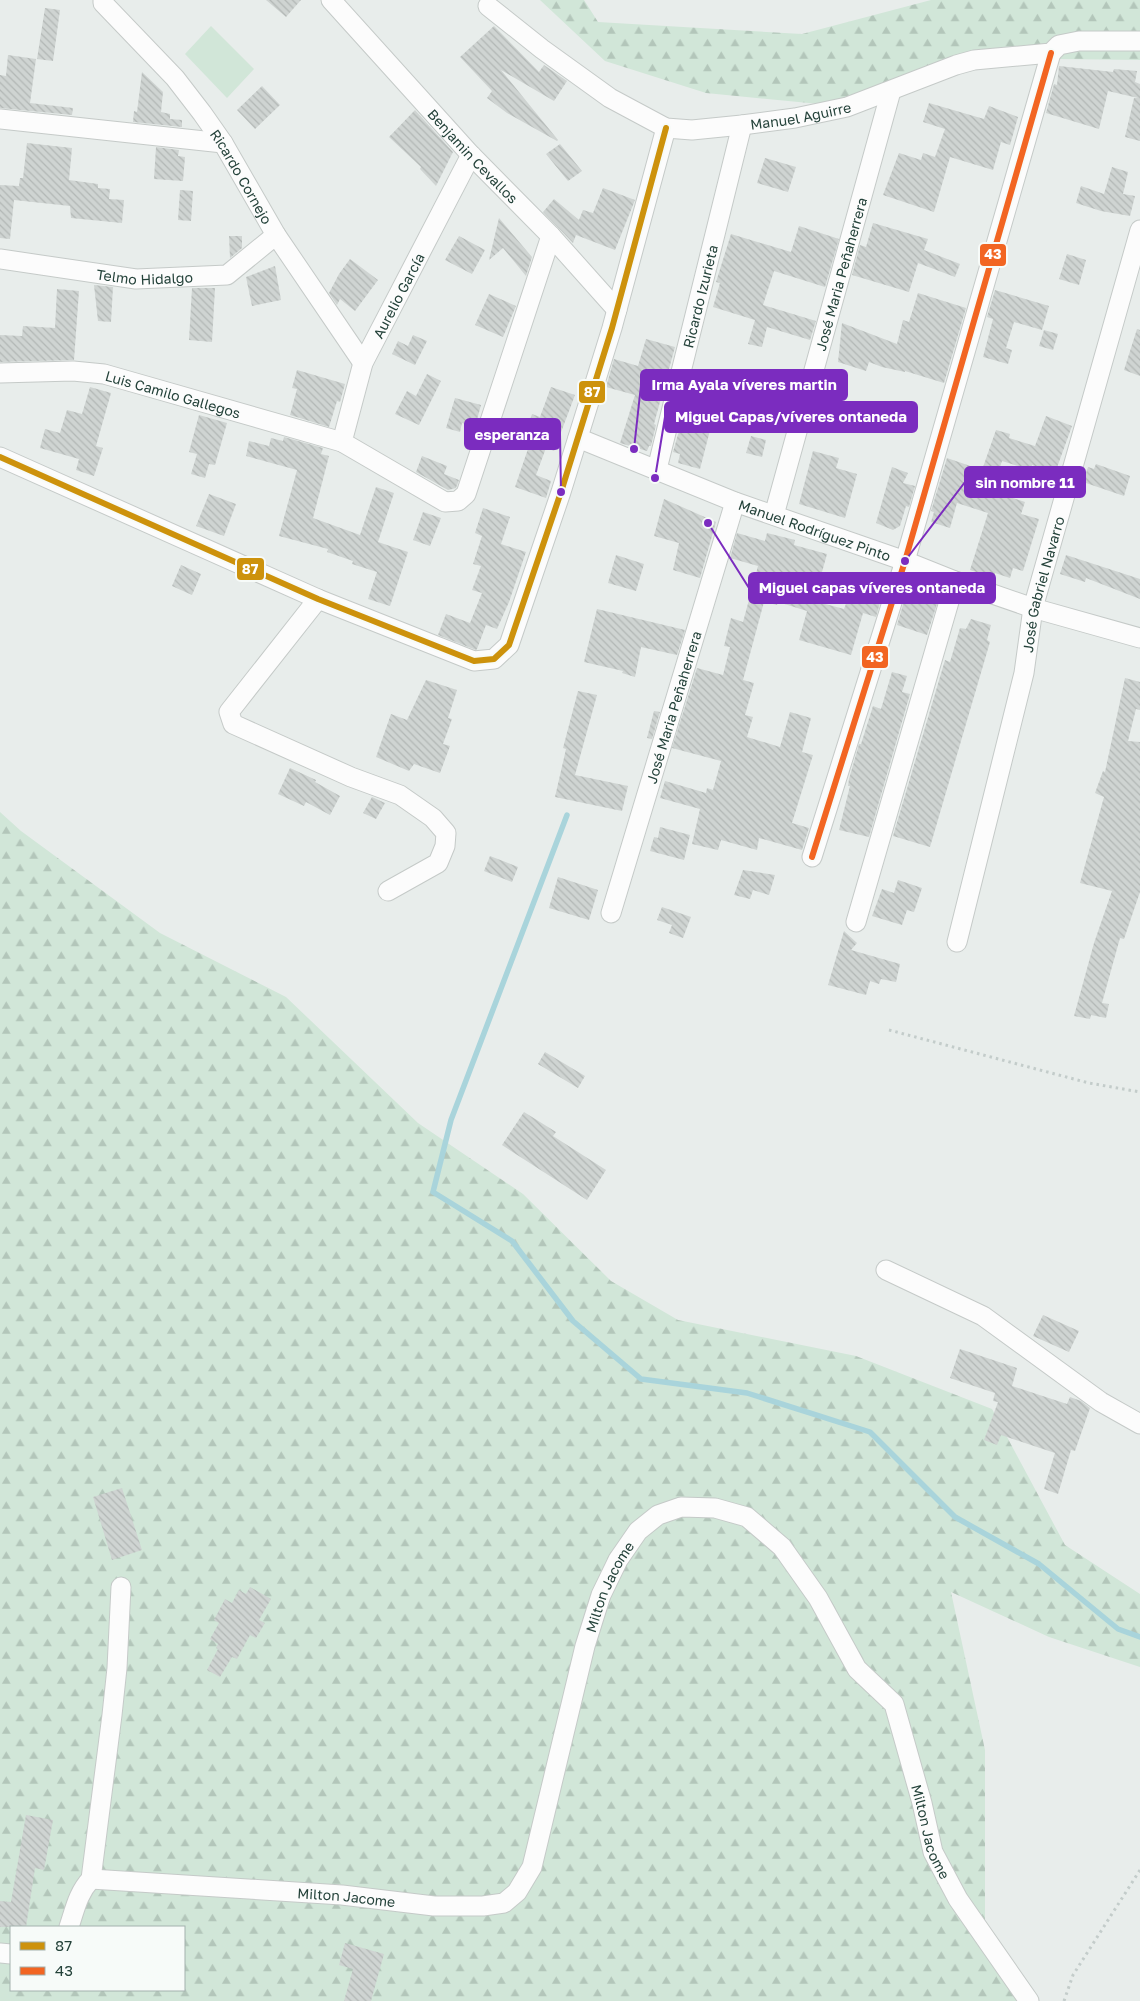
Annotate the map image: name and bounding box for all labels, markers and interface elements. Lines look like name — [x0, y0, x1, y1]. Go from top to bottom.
street label: Manuel Aguirre — [749, 98, 852, 132]
street label: Benjamin Cevallos — [425, 105, 522, 206]
street label: Ricardo Cornejo — [207, 126, 276, 227]
street label: José Maria Peñaherrera — [811, 195, 870, 353]
street label: Ricardo Izurieta — [679, 243, 721, 350]
line badge: 43 — [979, 243, 1007, 267]
text: 43 — [984, 245, 1002, 262]
street label: Aurelio García — [369, 250, 427, 341]
street label: Telmo Hidalgo — [95, 265, 193, 288]
street label: Luis Camilo Gallegos — [103, 366, 243, 421]
callout: Irma Ayala víveres martin — [641, 370, 847, 400]
text: Irma Ayala víveres martin — [651, 375, 837, 393]
line badge: 87 — [578, 380, 606, 404]
text: 87 — [584, 383, 601, 400]
callout: Miguel Capas/víveres ontaneda — [665, 402, 917, 432]
text: Miguel Capas/víveres ontaneda — [675, 407, 907, 425]
callout: esperanza — [465, 419, 560, 449]
text: esperanza — [474, 425, 550, 443]
callout: sin nombre 11 — [965, 467, 1085, 497]
text: sin nombre 11 — [975, 473, 1075, 491]
street label: Manuel Rodríguez Pinto — [736, 495, 893, 564]
street label: José Gabriel Navarro — [1018, 514, 1067, 653]
line badge: 87 — [236, 557, 265, 581]
text: 87 — [242, 560, 259, 577]
callout: Miguel capas víveres ontaneda — [749, 573, 995, 603]
text: Miguel capas víveres ontaneda — [759, 578, 986, 596]
street label: José Maria Peñaherrera — [642, 629, 704, 785]
line badge: 43 — [861, 645, 889, 669]
text: 43 — [866, 648, 884, 665]
street label: Milton Jacome — [581, 1538, 637, 1634]
street label: Milton Jacome — [909, 1782, 954, 1882]
street label: Milton Jacome — [297, 1884, 396, 1910]
legend — [10, 1926, 185, 1991]
text: 87 — [55, 1936, 72, 1954]
text: 43 — [55, 1961, 73, 1979]

